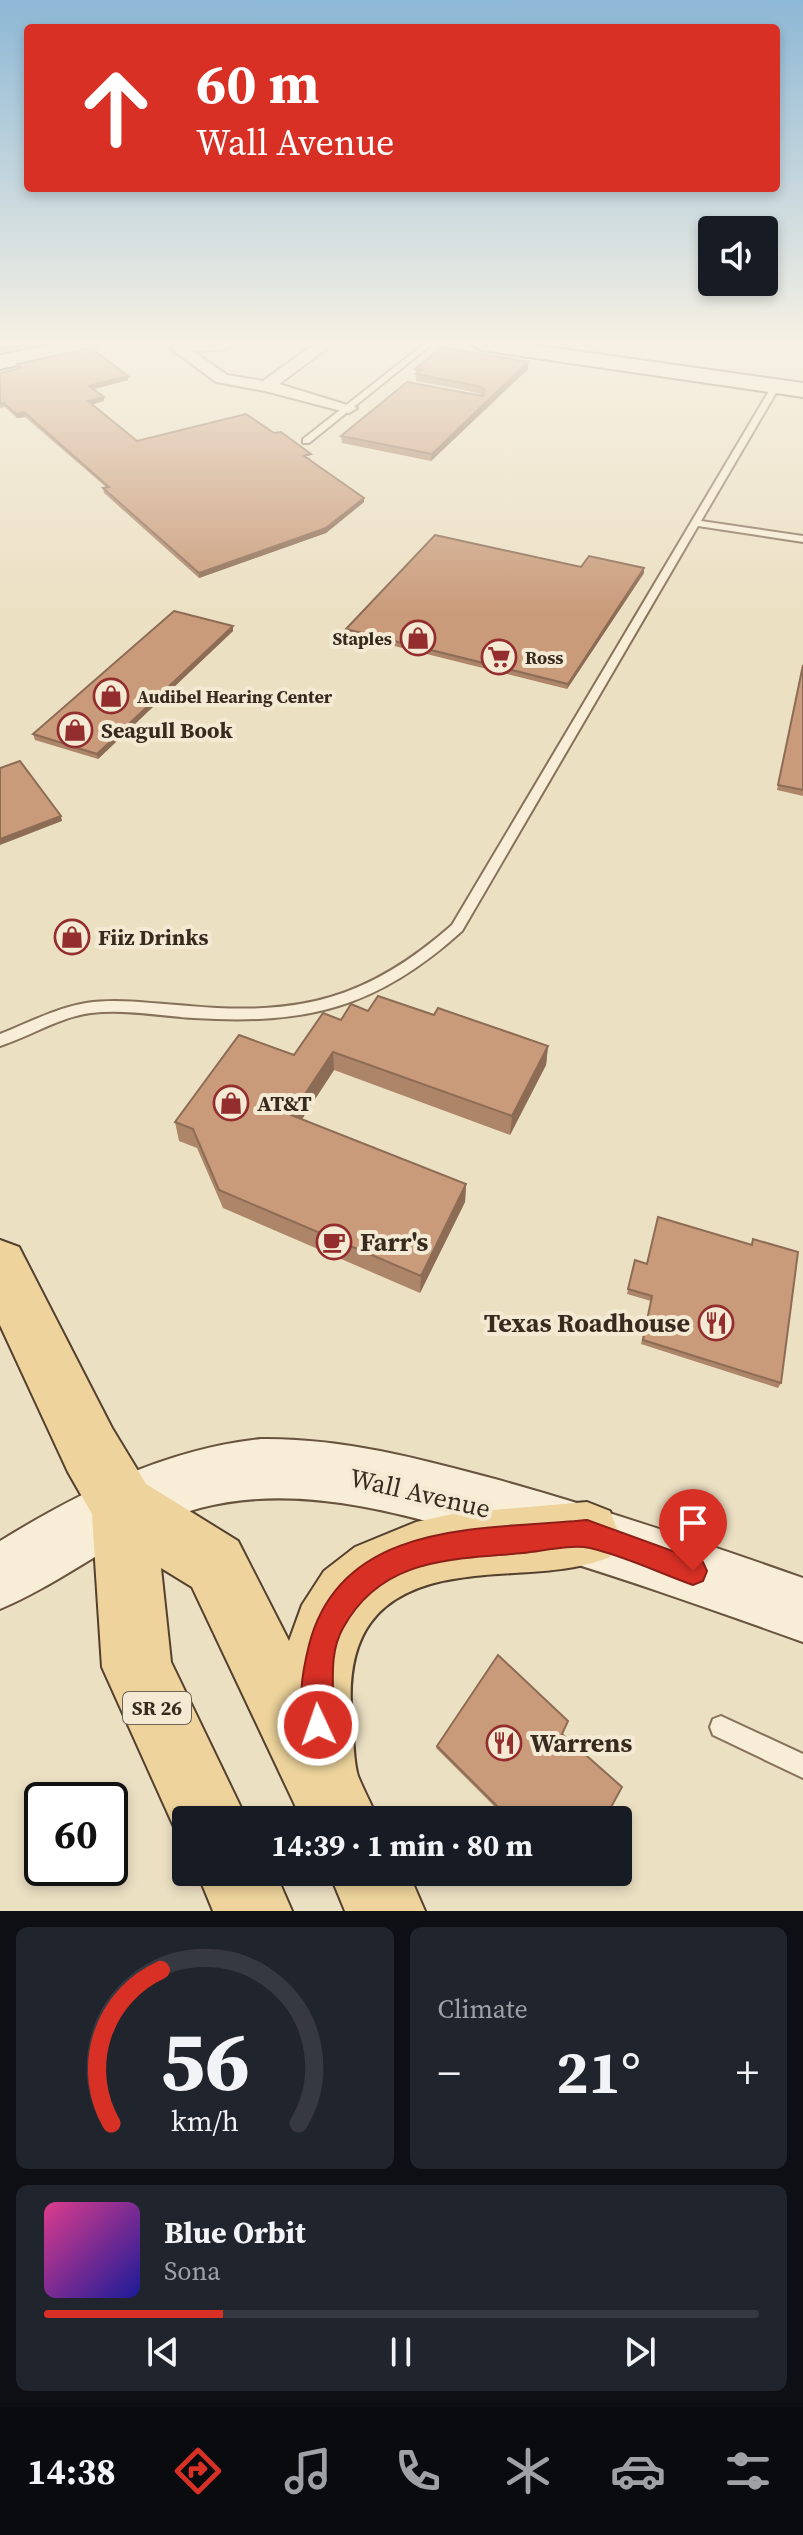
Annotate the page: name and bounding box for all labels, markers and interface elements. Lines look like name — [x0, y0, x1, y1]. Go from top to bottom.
text: 60 m — [196, 45, 319, 122]
icon: ahead — [64, 56, 168, 160]
text: Wall Avenue — [196, 118, 394, 167]
map controls — [698, 216, 778, 296]
button: sound — [698, 216, 778, 296]
shop icon: Staples — [399, 619, 437, 657]
place label: Staples — [332, 626, 392, 651]
supermarket icon: Ross — [480, 638, 518, 676]
place label: Ross — [525, 645, 564, 670]
shop icon: Audibel Hearing Center — [92, 677, 130, 715]
place label: Audibel Hearing Center — [137, 684, 333, 709]
shop icon: Seagull Book — [56, 711, 94, 749]
place label: Seagull Book — [101, 715, 233, 745]
shop icon: Fiiz Drinks — [53, 918, 91, 956]
place label: Fiiz Drinks — [98, 922, 208, 952]
shop icon: AT&T — [212, 1084, 250, 1122]
place label: AT&T — [257, 1088, 312, 1118]
cafe icon: Farr's — [315, 1223, 353, 1261]
place label: Farr's — [360, 1224, 429, 1260]
restaurant icon: Texas Roadhouse — [697, 1304, 735, 1342]
place label: Texas Roadhouse — [484, 1305, 690, 1341]
street label: Wall Avenue — [346, 1459, 494, 1527]
pin — [659, 1489, 727, 1571]
icon: arrive — [671, 1501, 715, 1545]
position arrow — [276, 1683, 360, 1767]
road number: SR 26 — [123, 1692, 191, 1724]
restaurant icon: Warrens — [485, 1724, 523, 1762]
place label: Warrens — [530, 1725, 632, 1761]
speed limit sign: 60 — [24, 1782, 128, 1886]
text: 14:39 · 1 min · 80 m — [271, 1825, 533, 1866]
text: Climate — [438, 1991, 528, 2027]
text: 56 — [160, 2004, 250, 2118]
text: 21° — [556, 2031, 641, 2113]
text: − — [438, 2042, 461, 2103]
text: + — [736, 2042, 759, 2103]
text: km/h — [171, 2101, 239, 2141]
text: Blue Orbit — [164, 2212, 306, 2253]
text: Sona — [164, 2253, 221, 2289]
icon: previous — [141, 2330, 185, 2374]
icon: pause — [379, 2330, 423, 2374]
icon: next — [618, 2330, 662, 2374]
icon: directions — [170, 2443, 226, 2499]
icon: music — [280, 2443, 336, 2499]
icon: phone — [390, 2443, 446, 2499]
icon: climate — [500, 2443, 556, 2499]
icon: car — [610, 2443, 666, 2499]
icon: filters — [720, 2443, 776, 2499]
text: 14:38 — [27, 2447, 116, 2496]

